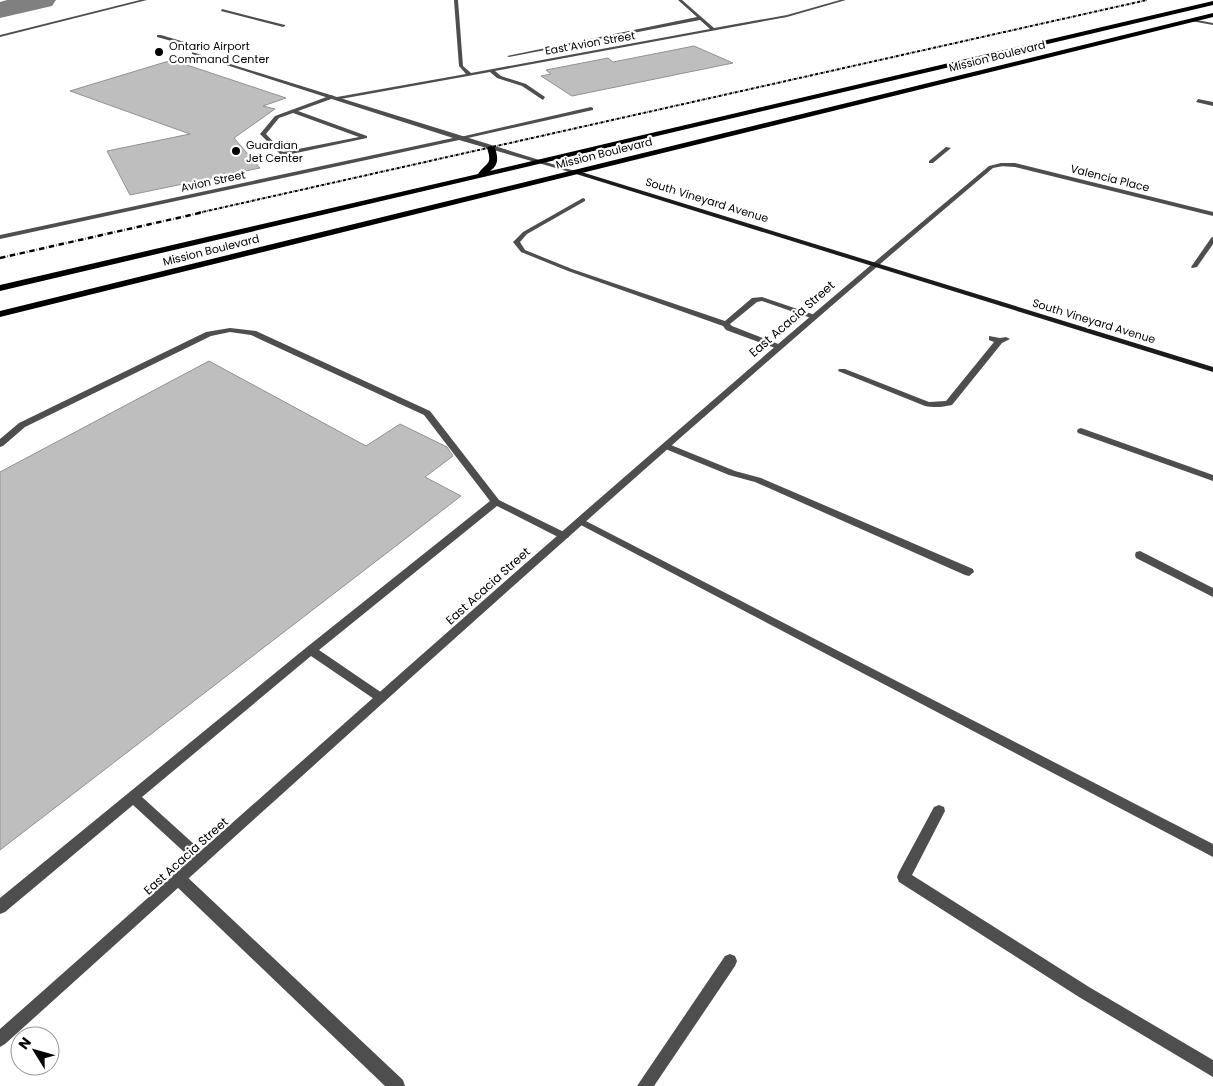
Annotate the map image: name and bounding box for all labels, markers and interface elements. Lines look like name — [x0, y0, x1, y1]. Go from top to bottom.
street label: East Avion Street — [544, 27, 636, 59]
street label: Mission Boulevard — [947, 36, 1047, 76]
place label: Ontario Airport Command Center — [169, 38, 269, 67]
marker: Ontario Airport Command Center — [153, 46, 165, 58]
street label: Mission Boulevard — [554, 133, 654, 173]
place label: Guardian Jet Center — [246, 137, 303, 166]
marker: Guardian Jet Center — [230, 145, 242, 157]
street label: Valencia Place — [1069, 160, 1152, 196]
street label: Avion Street — [179, 166, 247, 196]
street label: South Vineyard Avenue — [643, 174, 771, 226]
street label: Mission Boulevard — [161, 230, 261, 270]
street label: East Acacia Street — [745, 277, 838, 361]
street label: South Vineyard Avenue — [1030, 295, 1158, 347]
street label: East Acacia Street — [442, 543, 534, 628]
street label: East Acacia Street — [140, 813, 232, 898]
north arrow — [10, 1026, 60, 1076]
text: N — [13, 1033, 36, 1053]

